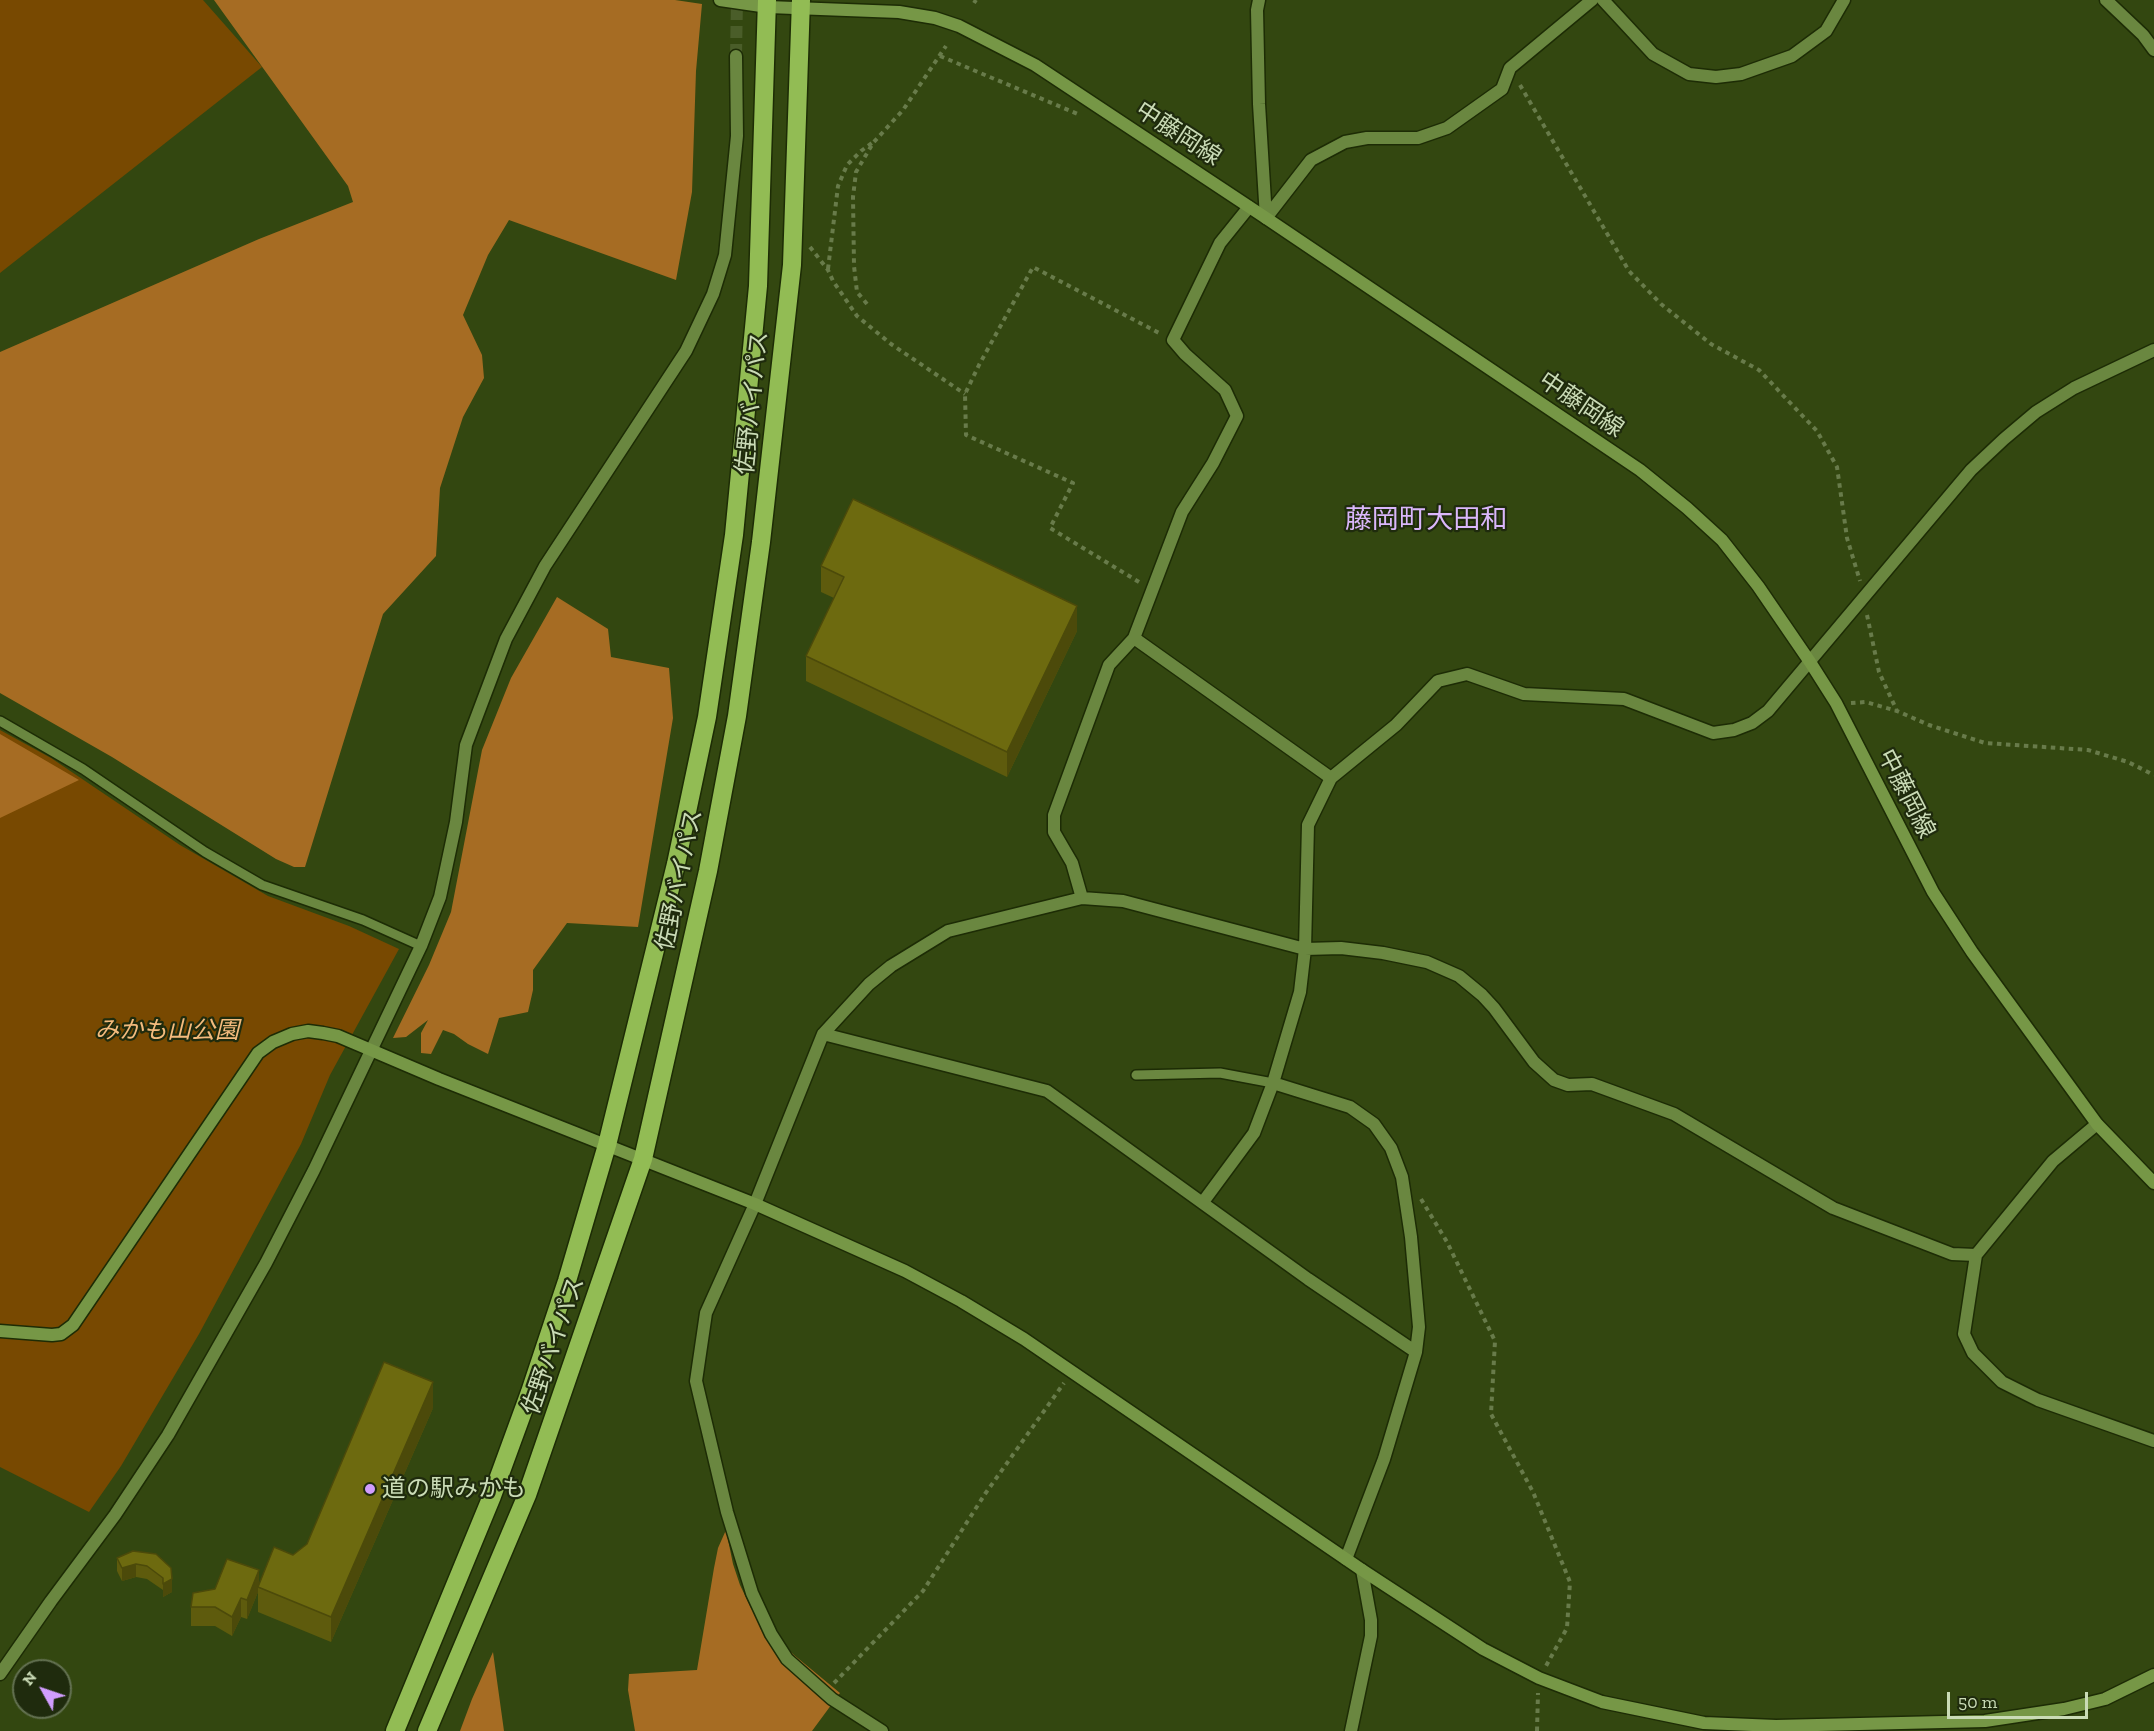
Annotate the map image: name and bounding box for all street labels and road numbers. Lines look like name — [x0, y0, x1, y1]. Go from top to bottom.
street label: 中藤岡線 — [1130, 96, 1226, 172]
street label: 佐野バイパス — [731, 330, 775, 476]
street label: 中藤岡線 — [1533, 366, 1629, 444]
street label: 中藤岡線 — [1871, 745, 1941, 843]
street label: 佐野バイパス — [651, 807, 709, 953]
street label: 佐野バイパス — [517, 1273, 591, 1419]

